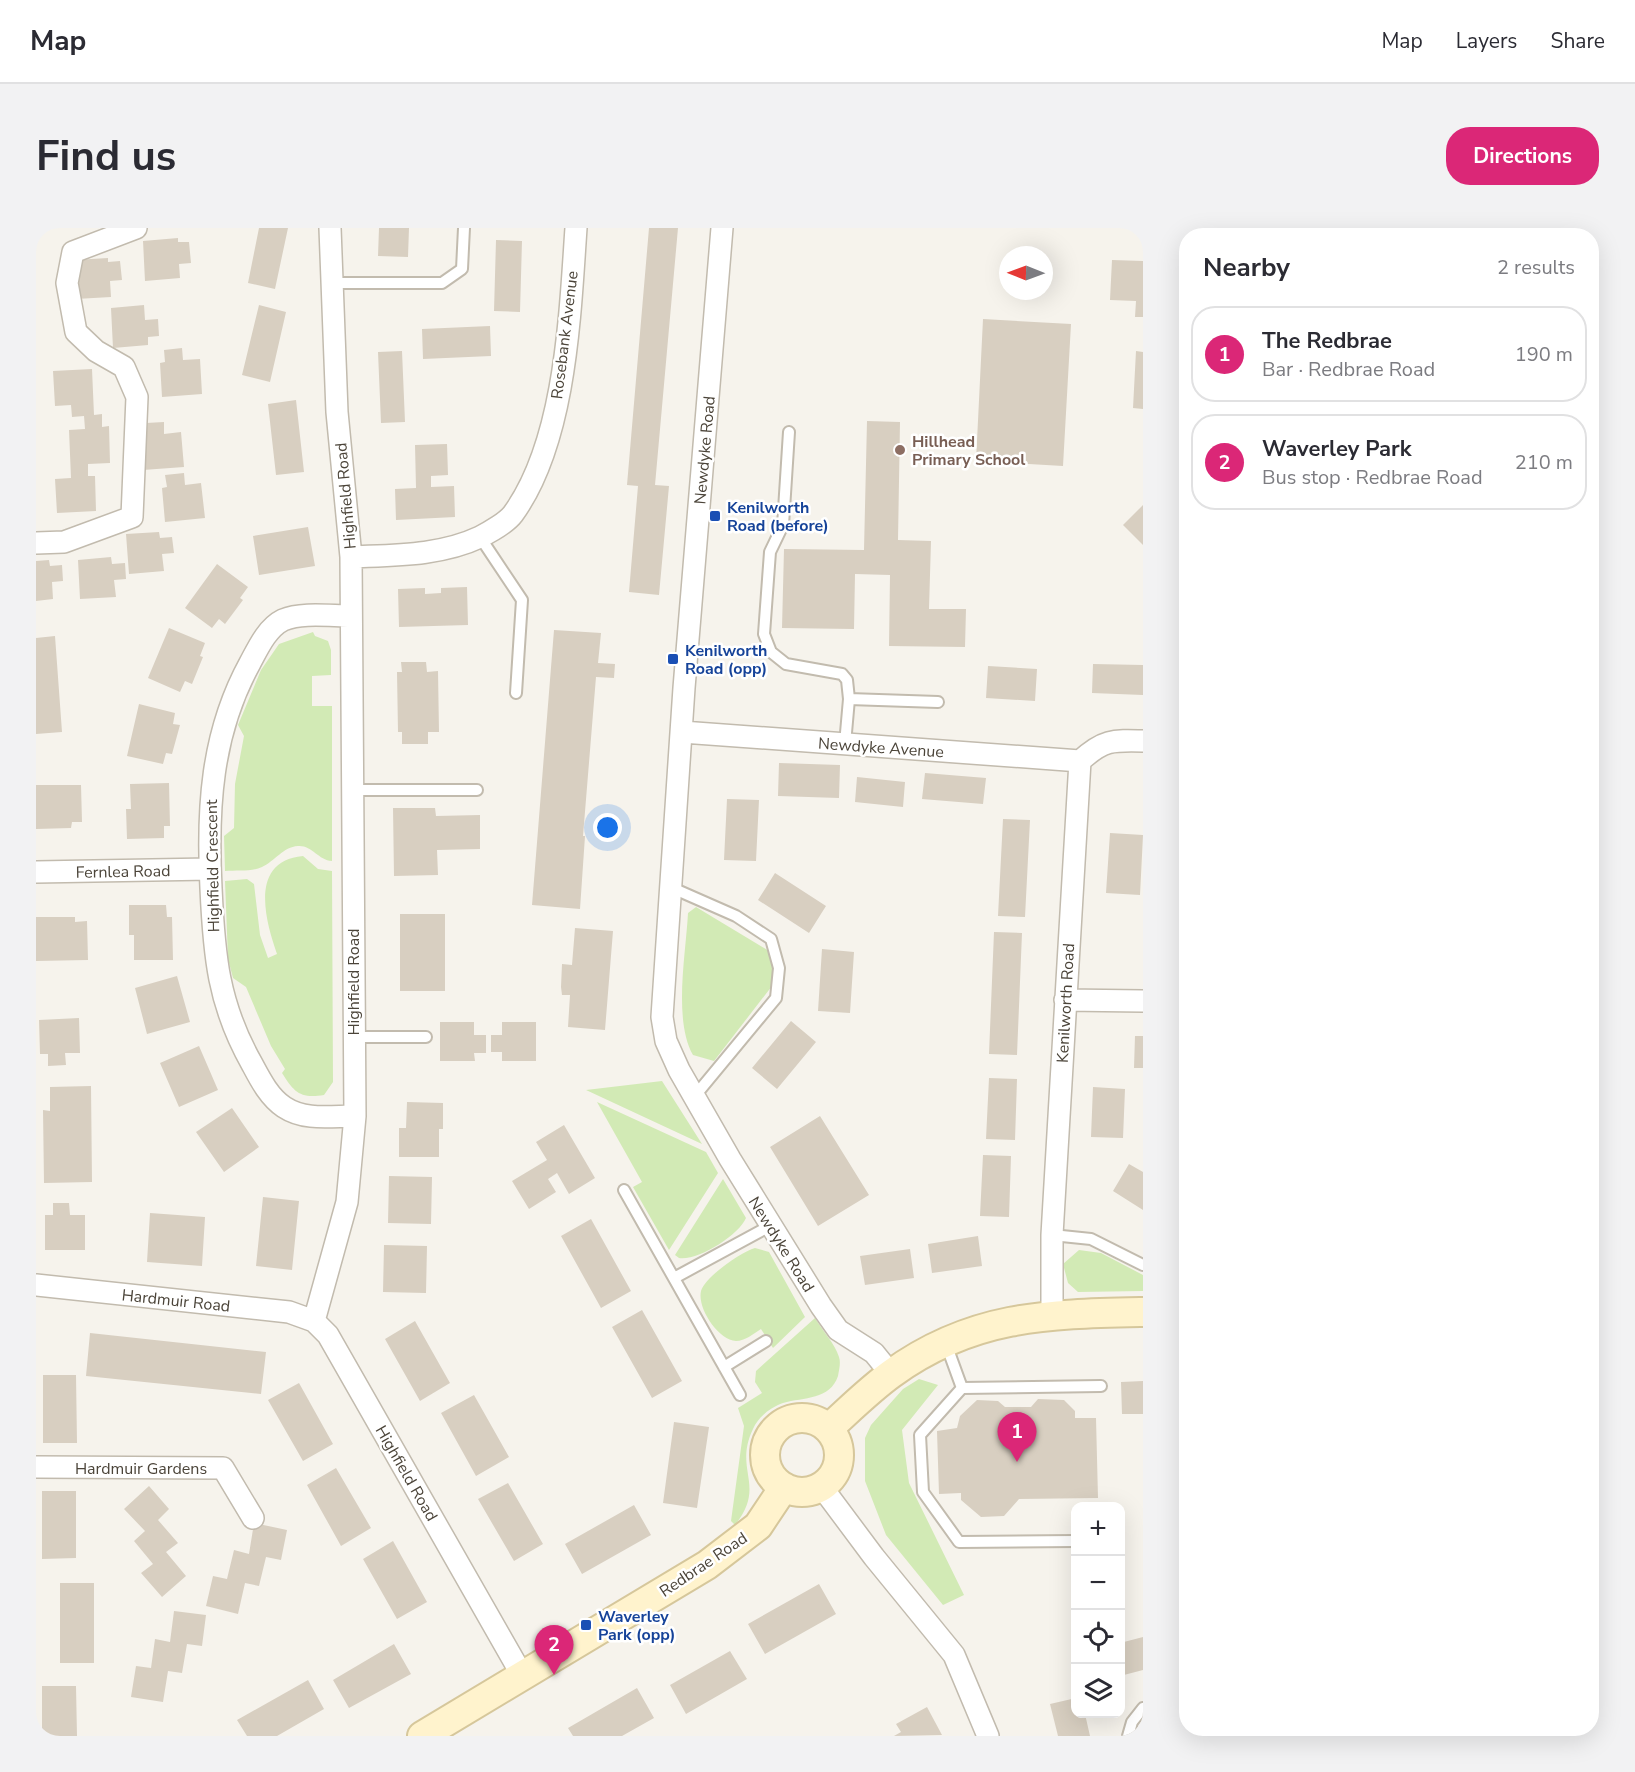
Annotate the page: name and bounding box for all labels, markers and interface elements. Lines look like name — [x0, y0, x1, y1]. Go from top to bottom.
text: Map — [30, 22, 86, 60]
text: Map — [1381, 27, 1423, 55]
text: Layers — [1456, 27, 1517, 55]
text: Share — [1550, 27, 1605, 55]
button: Directions — [1446, 127, 1599, 185]
text: Find us — [36, 128, 176, 185]
north arrow — [999, 246, 1053, 300]
text: Nearby — [1203, 250, 1290, 285]
text: 2 results — [1497, 254, 1575, 281]
street label: Rosebank Avenue — [546, 270, 584, 401]
text: The Redbrae — [1262, 326, 1392, 356]
text: 1 — [1219, 341, 1231, 368]
text: 190 m — [1515, 341, 1573, 368]
text: Bar · Redbrae Road — [1262, 356, 1435, 383]
street label: Newdyke Road — [689, 395, 721, 505]
place label: Hillhead Primary School — [912, 431, 1025, 471]
text: Waverley Park — [1262, 434, 1411, 464]
street label: Highfield Road — [330, 442, 362, 550]
marker: Hillhead Primary School — [893, 443, 907, 457]
text: 2 — [1219, 449, 1231, 476]
text: 210 m — [1515, 449, 1573, 476]
text: Bus stop · Redbrae Road — [1262, 464, 1483, 491]
place label: Kenilworth Road (before) — [727, 497, 829, 537]
marker: Kenilworth Road (before) — [708, 509, 722, 523]
place label: Kenilworth Road (opp) — [685, 640, 767, 680]
marker: Kenilworth Road (opp) — [666, 652, 680, 666]
street label: Newdyke Avenue — [817, 733, 945, 763]
street label: Highfield Crescent — [201, 799, 225, 933]
your location — [593, 813, 622, 842]
street label: Fernlea Road — [75, 860, 171, 884]
street label: Highfield Road — [343, 928, 365, 1036]
street label: Kenilworth Road — [1052, 943, 1080, 1064]
street label: Newdyke Road — [743, 1193, 819, 1296]
street label: Hardmuir Road — [121, 1284, 231, 1318]
pin: 1 — [998, 1412, 1036, 1462]
street label: Highfield Road — [370, 1422, 442, 1525]
street label: Hardmuir Gardens — [75, 1458, 207, 1480]
map controls — [1071, 1502, 1125, 1718]
button: + — [1071, 1502, 1125, 1556]
street label: Redbrae Road — [655, 1527, 752, 1602]
button: − — [1071, 1556, 1125, 1610]
place label: Waverley Park (opp) — [598, 1606, 676, 1646]
button: locate — [1071, 1610, 1125, 1664]
marker: Waverley Park (opp) — [579, 1618, 593, 1632]
pin: 2 — [534, 1626, 574, 1675]
button: layers — [1071, 1664, 1125, 1718]

